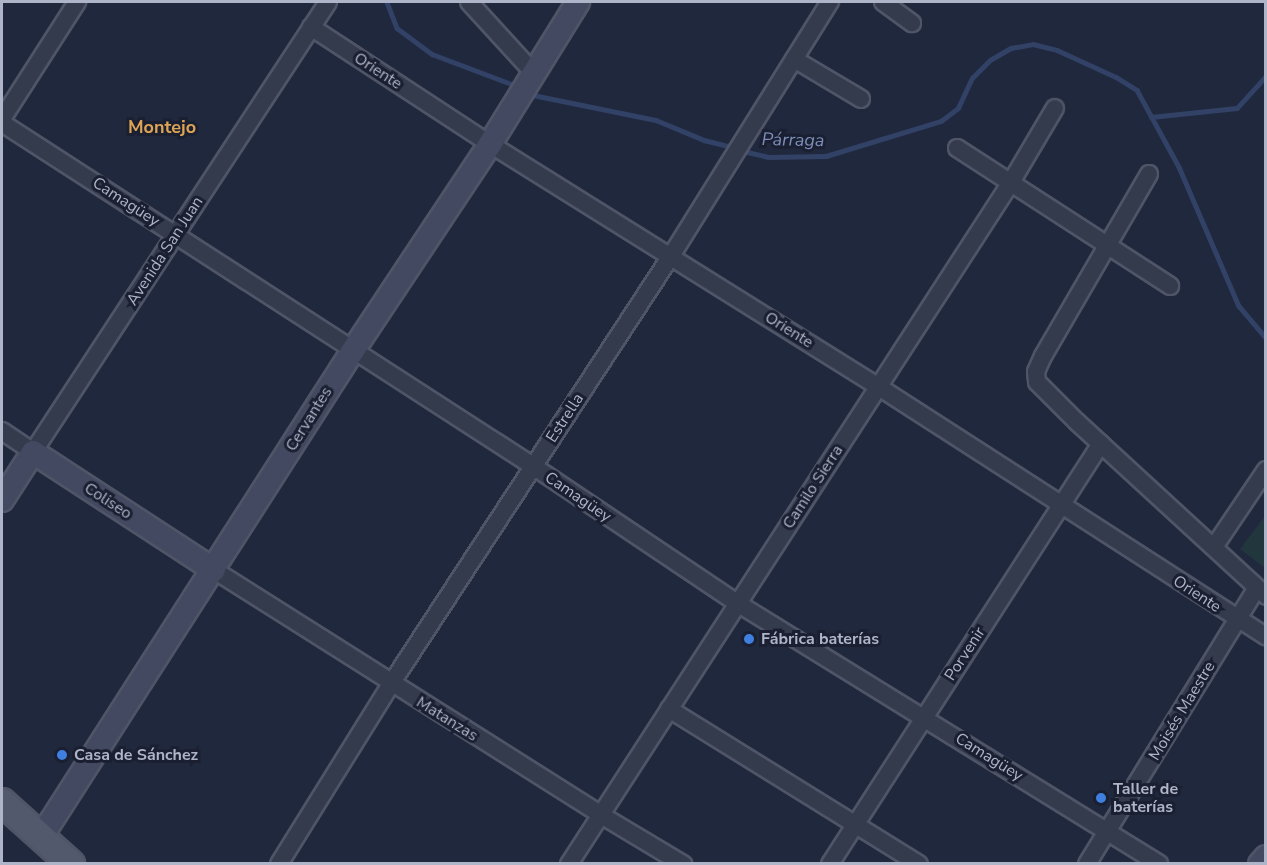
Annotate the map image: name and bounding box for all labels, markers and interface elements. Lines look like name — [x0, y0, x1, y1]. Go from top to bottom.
street label: Oriente — [350, 48, 406, 94]
district label: Montejo — [128, 116, 196, 138]
water label: Párraga — [761, 129, 825, 151]
street label: Camagüey — [89, 173, 163, 231]
street label: Avenida San Juan — [123, 193, 207, 309]
street label: Oriente — [761, 308, 817, 352]
street label: Cervantes — [282, 383, 336, 455]
street label: Estrella — [542, 390, 588, 446]
street label: Camilo Sierra — [779, 442, 847, 532]
street label: Camagüey — [541, 468, 615, 526]
street label: Coliseo — [81, 479, 135, 523]
street label: Oriente — [1169, 571, 1225, 617]
street label: Porvenir — [941, 624, 989, 684]
place label: Fábrica baterías — [761, 629, 879, 649]
marker: Fábrica baterías — [742, 632, 756, 646]
street label: Moisés Maestre — [1145, 658, 1219, 764]
street label: Matanzas — [413, 693, 481, 745]
street label: Camagüey — [952, 729, 1026, 785]
place label: Casa de Sánchez — [74, 745, 198, 765]
marker: Casa de Sánchez — [55, 748, 69, 762]
place label: Taller de baterías — [1113, 779, 1178, 817]
marker: Taller de baterías — [1094, 791, 1108, 805]

